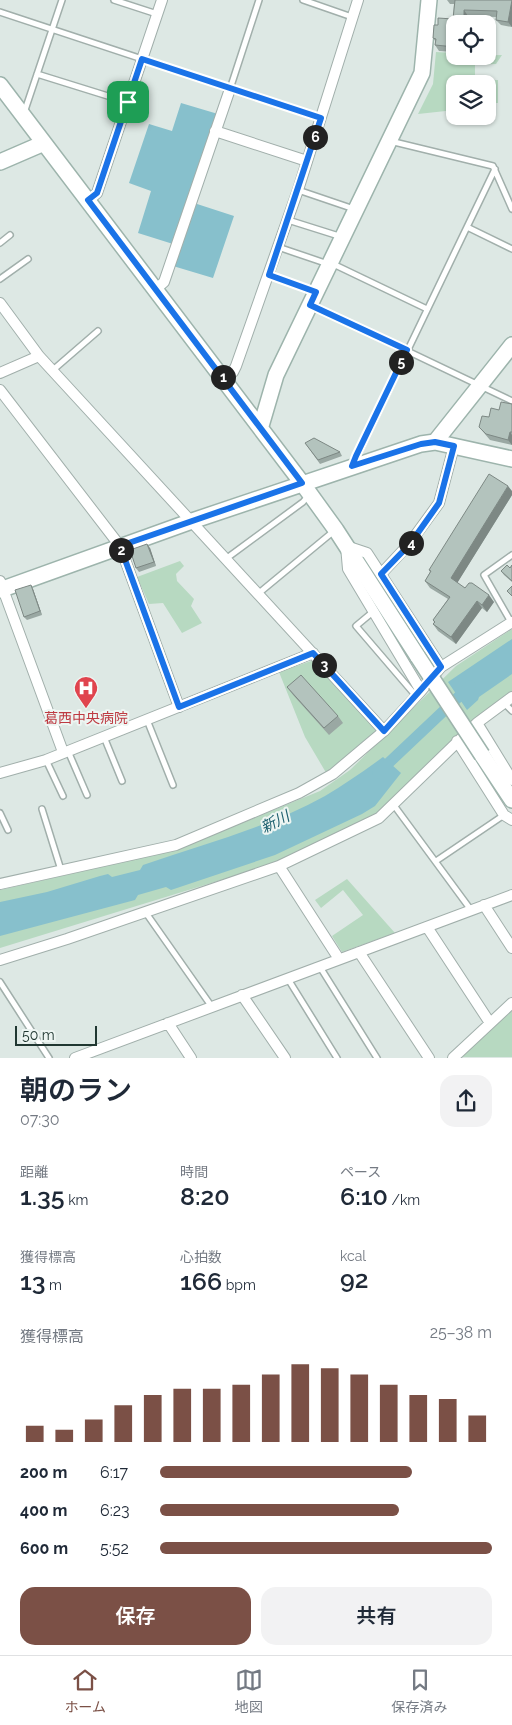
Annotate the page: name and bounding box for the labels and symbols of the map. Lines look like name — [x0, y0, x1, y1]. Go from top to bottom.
pin — [107, 81, 149, 123]
pin: 6 — [302, 124, 328, 150]
pin: 5 — [388, 350, 414, 374]
pin: 1 — [210, 364, 236, 390]
pin: 4 — [398, 530, 424, 556]
pin: 2 — [108, 538, 134, 562]
pin: 3 — [312, 652, 336, 678]
hospital icon: 葛西中央病院 — [73, 675, 99, 709]
place label: 葛西中央病院 — [44, 710, 128, 726]
water label: 新川 — [258, 806, 294, 837]
scale bar — [15, 1022, 98, 1046]

